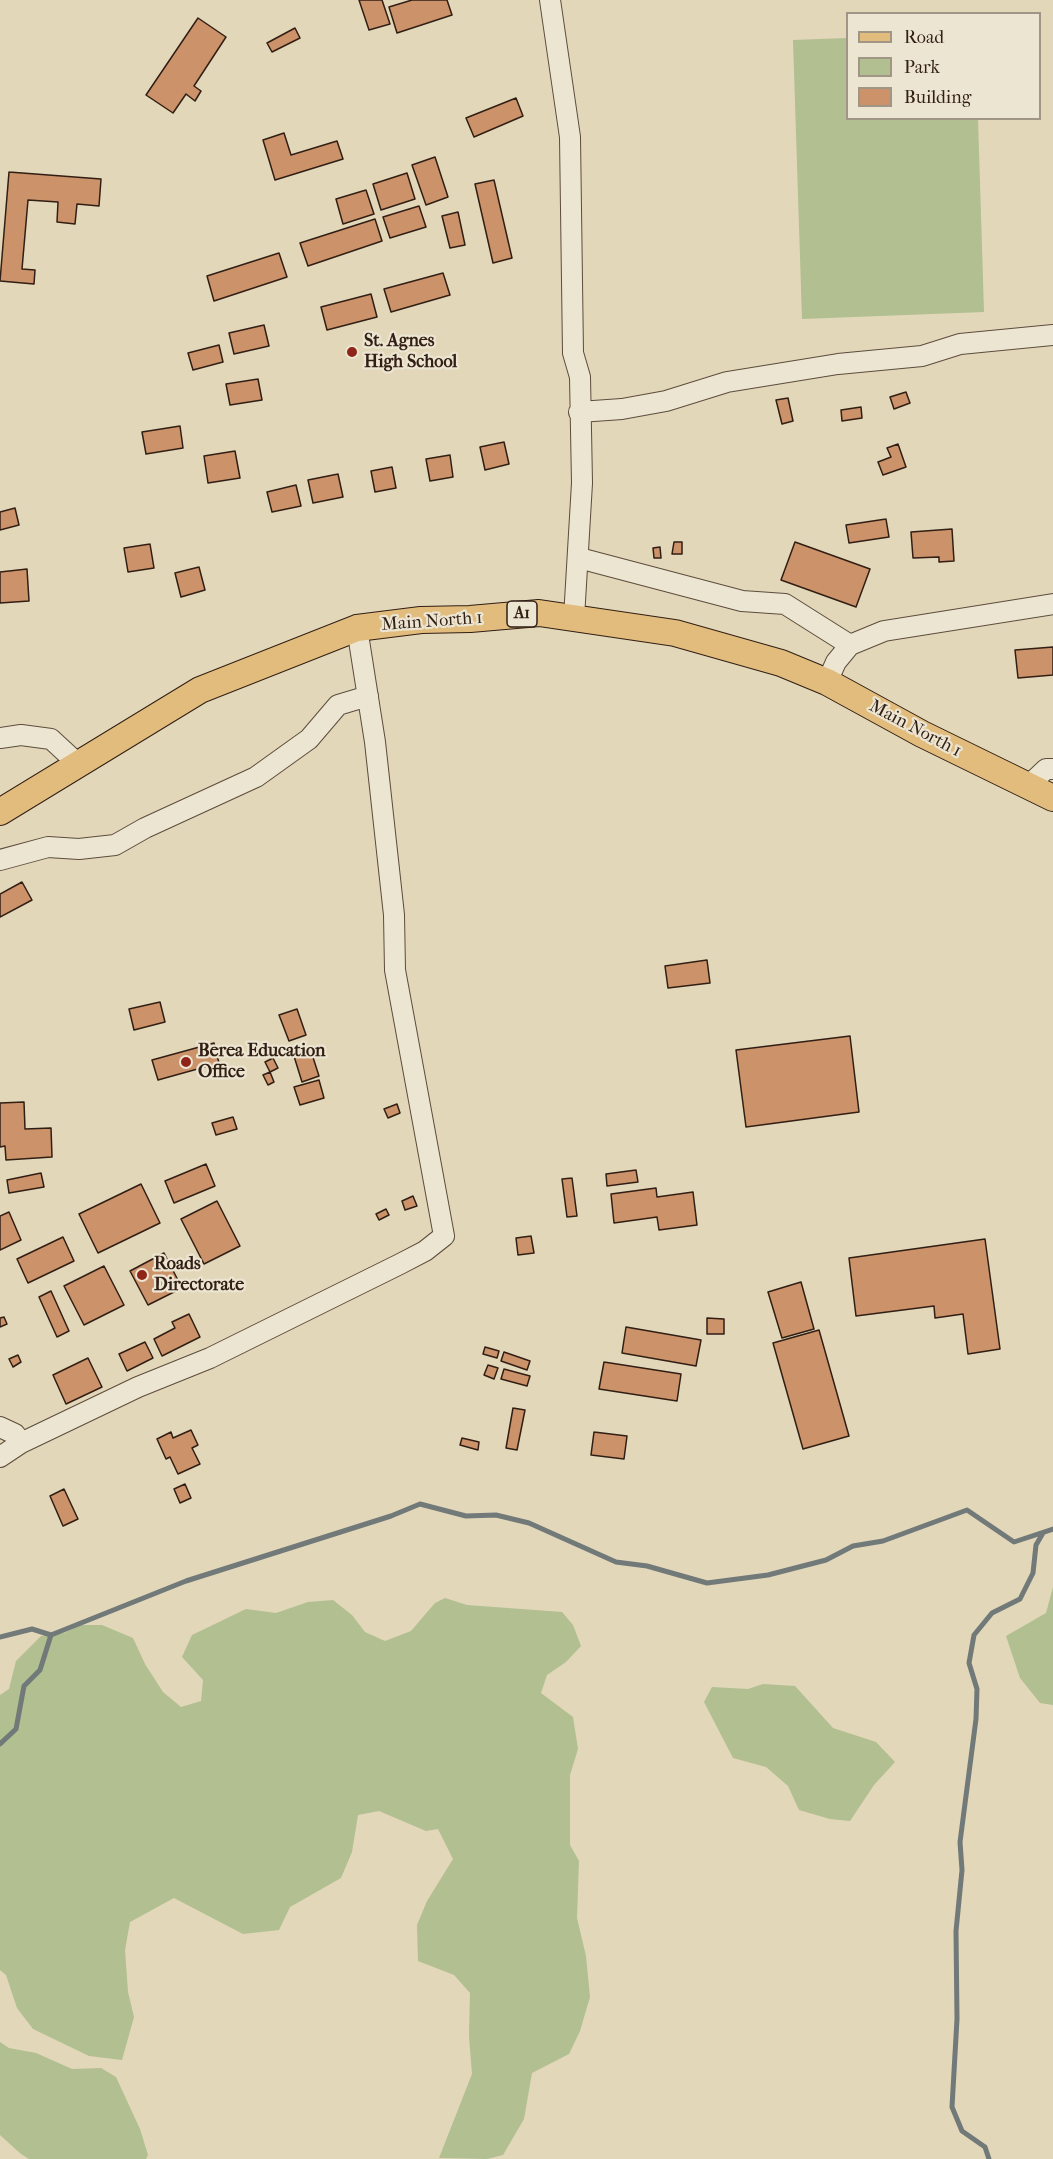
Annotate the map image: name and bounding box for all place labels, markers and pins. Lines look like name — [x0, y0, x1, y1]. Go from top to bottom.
place label: St. Agnes High School — [364, 331, 457, 374]
marker: St. Agnes High School — [345, 345, 359, 359]
place label: Berea Education Office — [198, 1041, 325, 1084]
marker: Berea Education Office — [179, 1055, 193, 1069]
place label: Roads Directorate — [154, 1254, 244, 1296]
marker: Roads Directorate — [135, 1268, 149, 1282]

